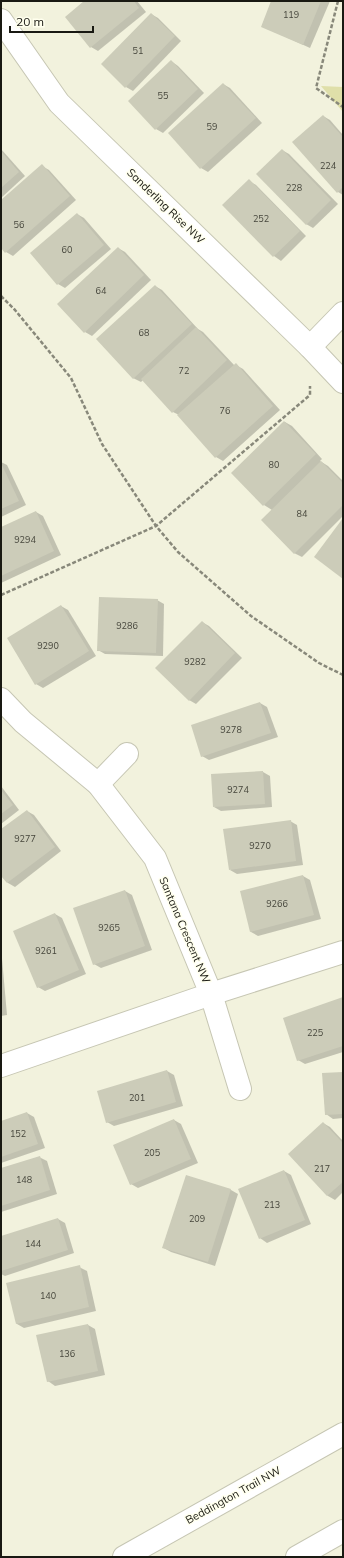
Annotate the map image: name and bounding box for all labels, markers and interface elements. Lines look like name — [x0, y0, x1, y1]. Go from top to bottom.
scale bar — [10, 8, 93, 34]
house number: 119 — [283, 9, 299, 20]
text: 20 m — [16, 14, 44, 29]
house number: 51 — [133, 45, 143, 56]
house number: 55 — [158, 90, 169, 101]
house number: 59 — [207, 121, 217, 132]
house number: 224 — [320, 160, 337, 171]
street label: Sanderling Rise NW — [124, 165, 208, 247]
house number: 228 — [286, 182, 302, 193]
house number: 252 — [253, 213, 269, 224]
house number: 56 — [14, 219, 24, 230]
house number: 60 — [62, 244, 72, 255]
house number: 64 — [96, 285, 107, 296]
house number: 68 — [139, 327, 149, 338]
house number: 72 — [179, 365, 189, 376]
house number: 76 — [220, 405, 230, 416]
house number: 80 — [269, 459, 279, 470]
house number: 84 — [297, 508, 308, 519]
house number: 9294 — [14, 534, 36, 545]
house number: 9286 — [116, 620, 138, 631]
house number: 9290 — [37, 640, 59, 651]
house number: 9282 — [184, 656, 206, 667]
house number: 9278 — [220, 724, 242, 735]
house number: 9274 — [227, 784, 249, 795]
house number: 9277 — [14, 833, 36, 844]
house number: 9270 — [249, 840, 271, 851]
street label: Santana Crescent NW — [156, 875, 214, 985]
house number: 9266 — [266, 898, 288, 909]
house number: 9265 — [98, 922, 120, 933]
house number: 9261 — [35, 945, 57, 956]
house number: 225 — [307, 1027, 324, 1038]
house number: 201 — [129, 1092, 145, 1103]
house number: 152 — [10, 1128, 26, 1139]
house number: 205 — [144, 1147, 161, 1158]
house number: 217 — [314, 1163, 330, 1174]
house number: 148 — [16, 1174, 32, 1185]
house number: 213 — [264, 1199, 280, 1210]
house number: 209 — [189, 1213, 205, 1224]
house number: 144 — [25, 1238, 42, 1249]
house number: 140 — [40, 1290, 56, 1301]
house number: 136 — [59, 1348, 75, 1359]
street label: Beddington Trail NW — [183, 1463, 283, 1527]

